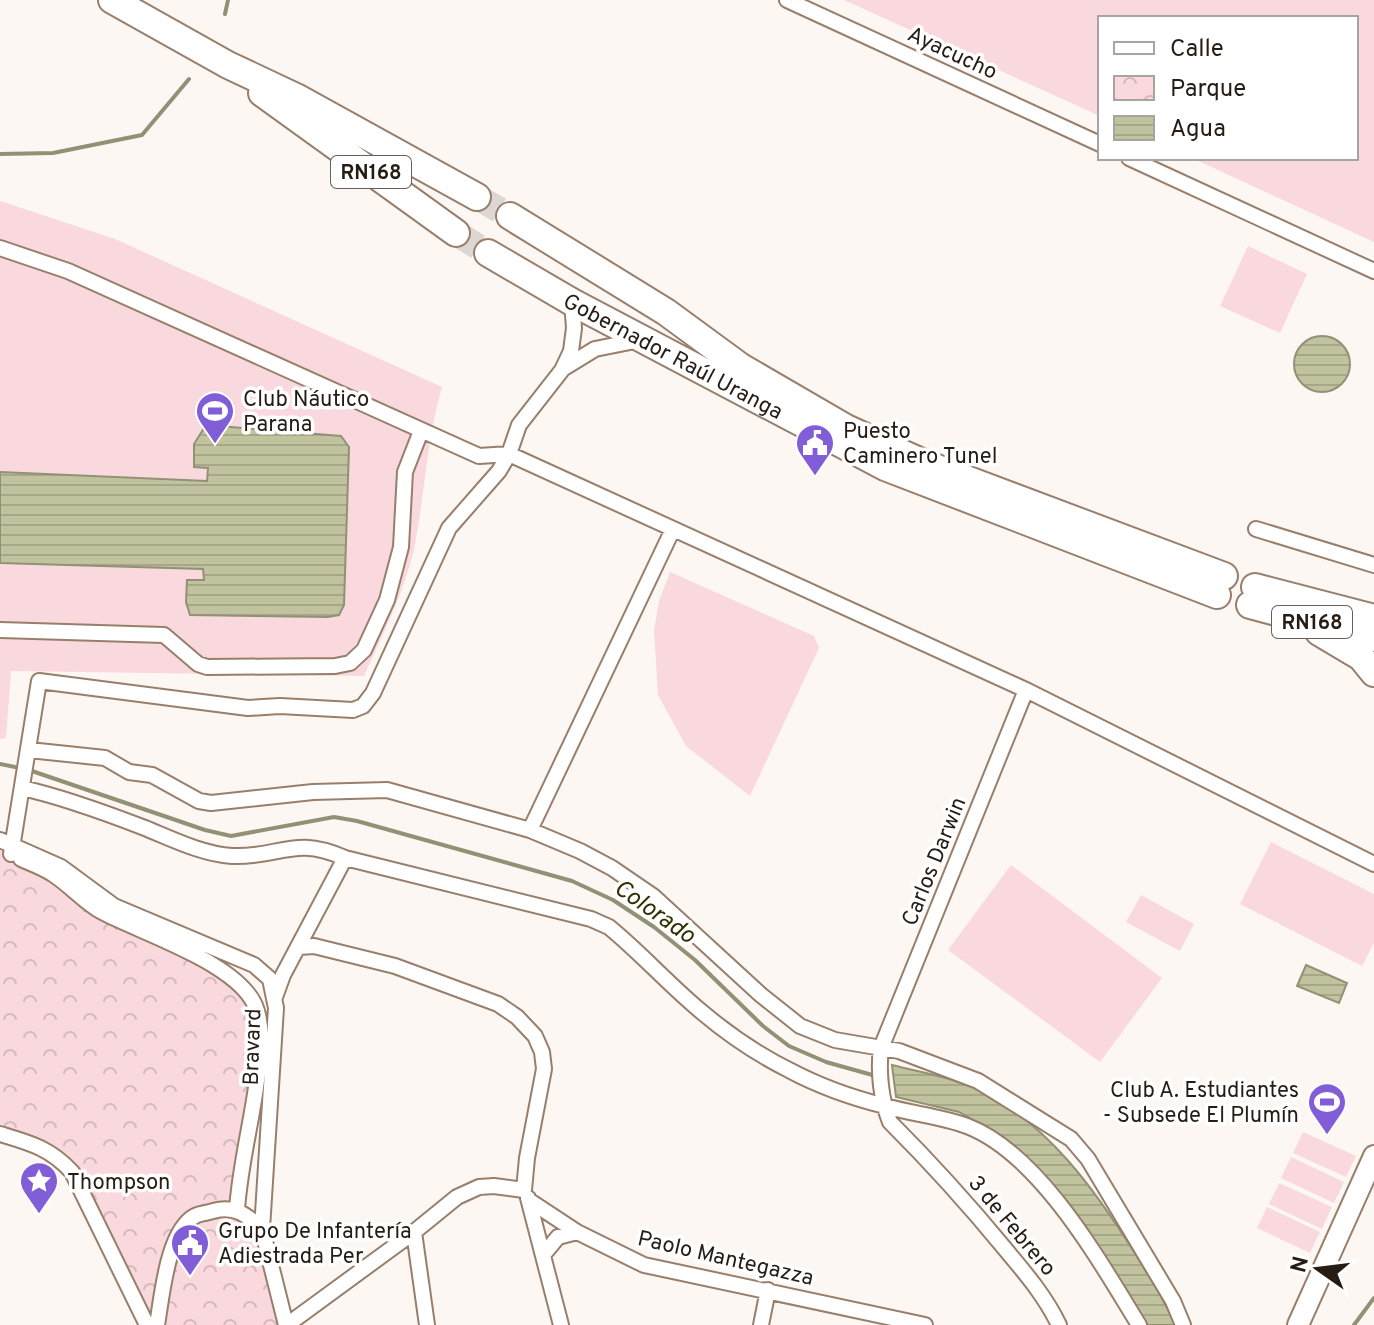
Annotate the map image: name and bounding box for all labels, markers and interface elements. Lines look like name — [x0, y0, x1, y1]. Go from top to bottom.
legend — [1098, 16, 1358, 160]
street label: Ayacucho — [903, 22, 1001, 87]
text: Calle — [1170, 35, 1224, 65]
text: Parque — [1170, 75, 1246, 105]
text: Agua — [1170, 115, 1226, 145]
road number: RN168 — [331, 156, 411, 188]
street label: Gobernador Raúl Uranga — [557, 289, 787, 427]
place label: Club Náutico Parana — [243, 387, 369, 439]
sports icon: Club Náutico Parana — [194, 390, 236, 445]
place label: Puesto Caminero Tunel — [843, 419, 997, 471]
public building icon: Puesto Caminero Tunel — [794, 422, 836, 477]
road number: RN168 — [1272, 606, 1352, 638]
street label: Carlos Darwin — [897, 794, 973, 930]
water label: Colorado — [607, 874, 701, 952]
street label: Bravard — [239, 1008, 268, 1086]
place label: Club A. Estudiantes - Subsede El Plumín — [1103, 1078, 1299, 1130]
sports icon: Club A. Estudiantes - Subsede El Plumín — [1306, 1081, 1348, 1136]
place icon: Thompson — [18, 1160, 60, 1215]
place label: Thompson — [67, 1170, 171, 1197]
street label: 3 de Febrero — [961, 1171, 1061, 1282]
place label: Grupo De Infantería Adiestrada Per — [218, 1219, 412, 1271]
public building icon: Grupo De Infantería Adiestrada Per — [169, 1222, 211, 1277]
street label: Paolo Mantegazza — [635, 1226, 816, 1293]
north arrow — [1278, 1229, 1358, 1309]
text: N — [1286, 1254, 1316, 1276]

